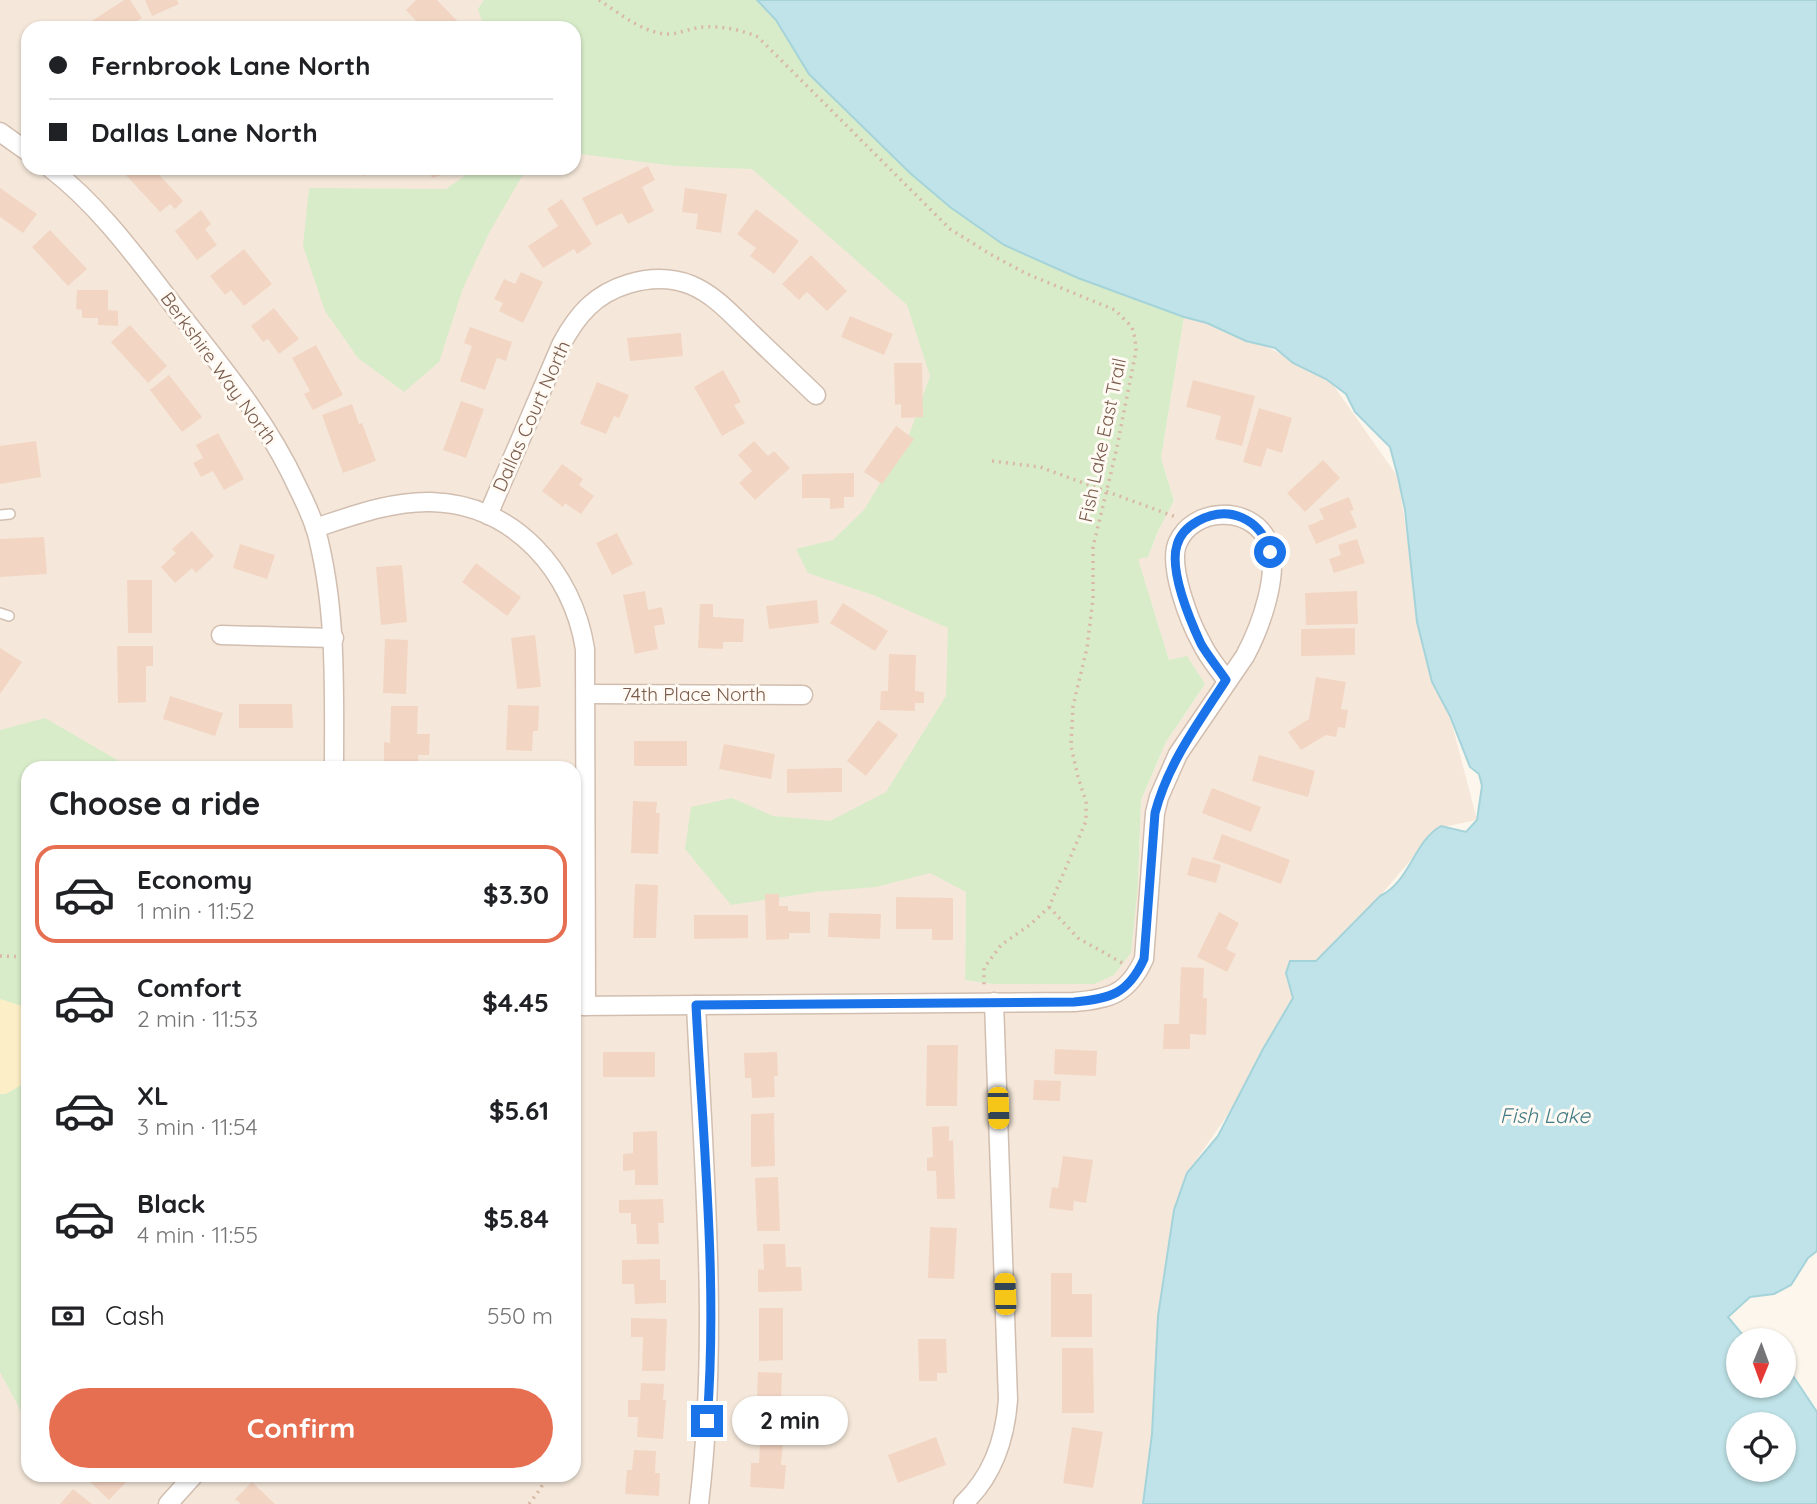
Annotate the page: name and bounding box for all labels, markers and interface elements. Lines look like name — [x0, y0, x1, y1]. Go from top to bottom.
text: Fernbrook Lane North — [91, 49, 370, 82]
text: Dallas Lane North — [91, 116, 318, 149]
street label: Berkshire Way North — [156, 287, 282, 449]
street label: Dallas Court North — [487, 337, 575, 495]
street label: Fish Lake East Trail — [1073, 356, 1131, 524]
route start — [1254, 536, 1286, 568]
street label: 74th Place North — [622, 682, 766, 706]
text: Choose a ride — [49, 783, 261, 823]
icon: car — [53, 863, 116, 926]
text: Economy — [137, 863, 252, 896]
text: $3.30 — [483, 878, 549, 911]
text: 1 min · 11:52 — [137, 896, 255, 925]
icon: car — [53, 971, 116, 1034]
text: Comfort — [137, 971, 242, 1004]
text: $4.45 — [482, 986, 549, 1019]
text: 2 min · 11:53 — [137, 1004, 258, 1033]
icon: car — [53, 1079, 116, 1142]
text: XL — [137, 1079, 169, 1112]
car — [987, 1087, 1010, 1129]
text: $5.61 — [489, 1094, 549, 1127]
water label: Fish Lake — [1500, 1102, 1591, 1128]
text: 3 min · 11:54 — [137, 1112, 258, 1141]
icon: car — [53, 1187, 116, 1250]
text: Black — [137, 1187, 206, 1220]
text: $5.84 — [484, 1202, 549, 1235]
text: 4 min · 11:55 — [137, 1220, 258, 1249]
car — [994, 1273, 1017, 1315]
icon: cash — [49, 1297, 87, 1335]
text: Cash — [105, 1299, 165, 1332]
text: 550 m — [487, 1301, 553, 1330]
north arrow — [1726, 1328, 1796, 1398]
map controls — [1726, 1328, 1796, 1482]
button: Confirm — [49, 1388, 553, 1468]
callout: 2 min — [732, 1396, 847, 1446]
route end — [691, 1405, 723, 1437]
text: 2 min — [760, 1406, 820, 1435]
button: locate — [1726, 1412, 1796, 1482]

